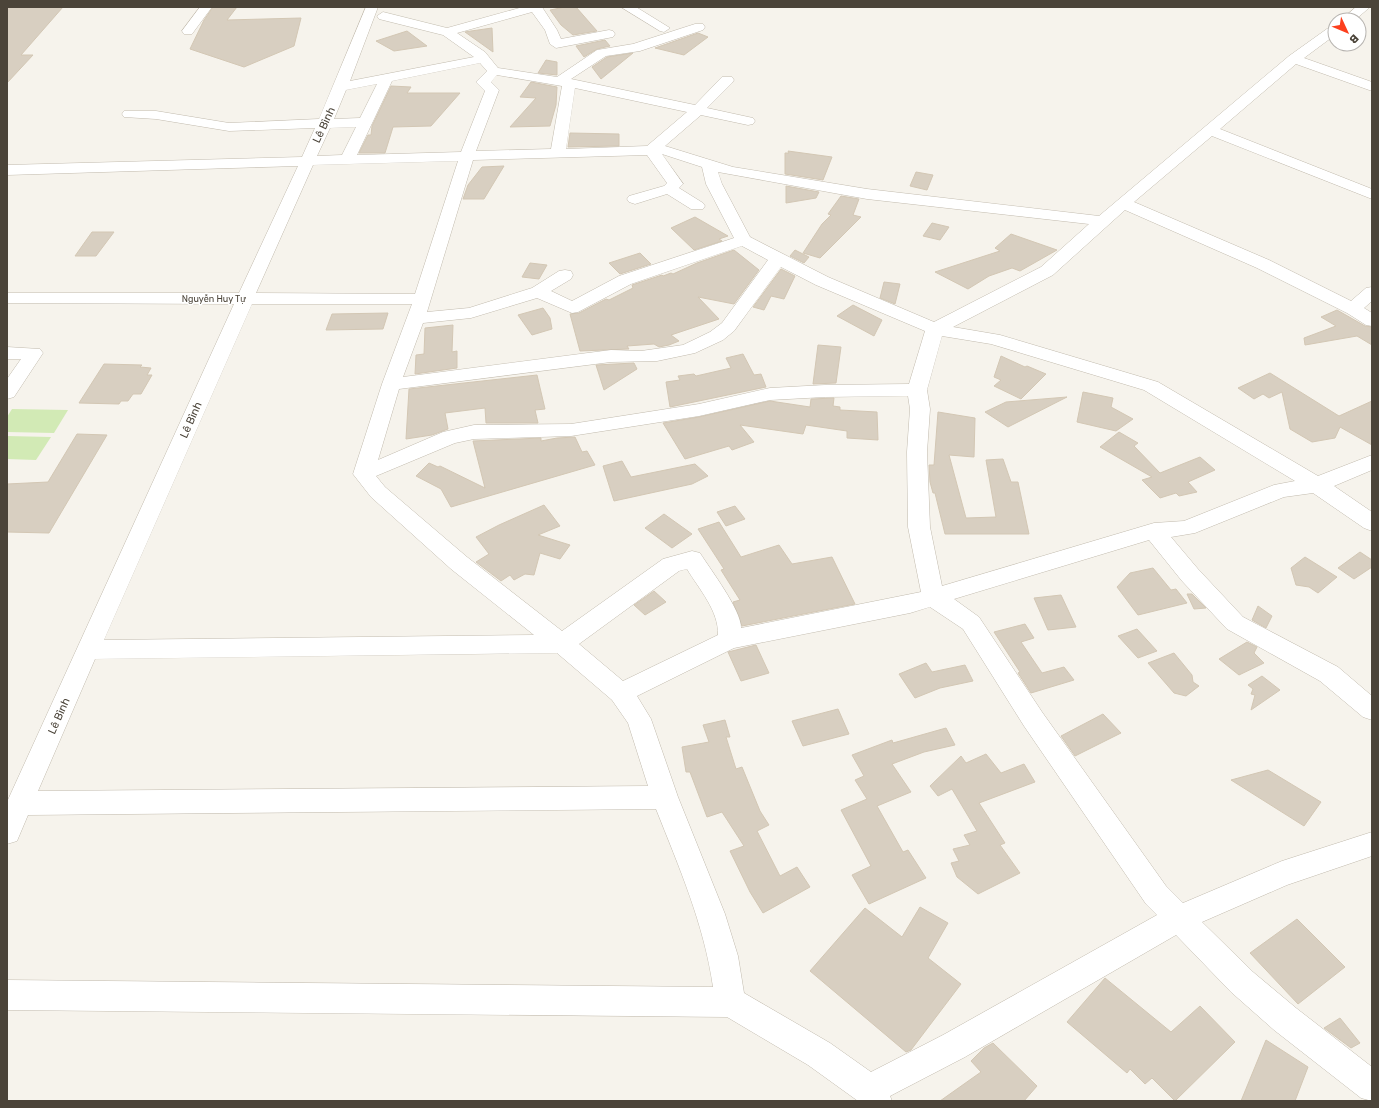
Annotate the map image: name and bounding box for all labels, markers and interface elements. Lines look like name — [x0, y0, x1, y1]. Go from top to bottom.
north arrow — [1327, 12, 1367, 52]
text: B — [1346, 31, 1361, 46]
street label: Lê Bình — [310, 105, 338, 145]
street label: Nguyễn Huy Tự — [182, 294, 246, 304]
street label: Lê Bình — [177, 400, 205, 440]
street label: Lê Bình — [45, 696, 73, 736]

